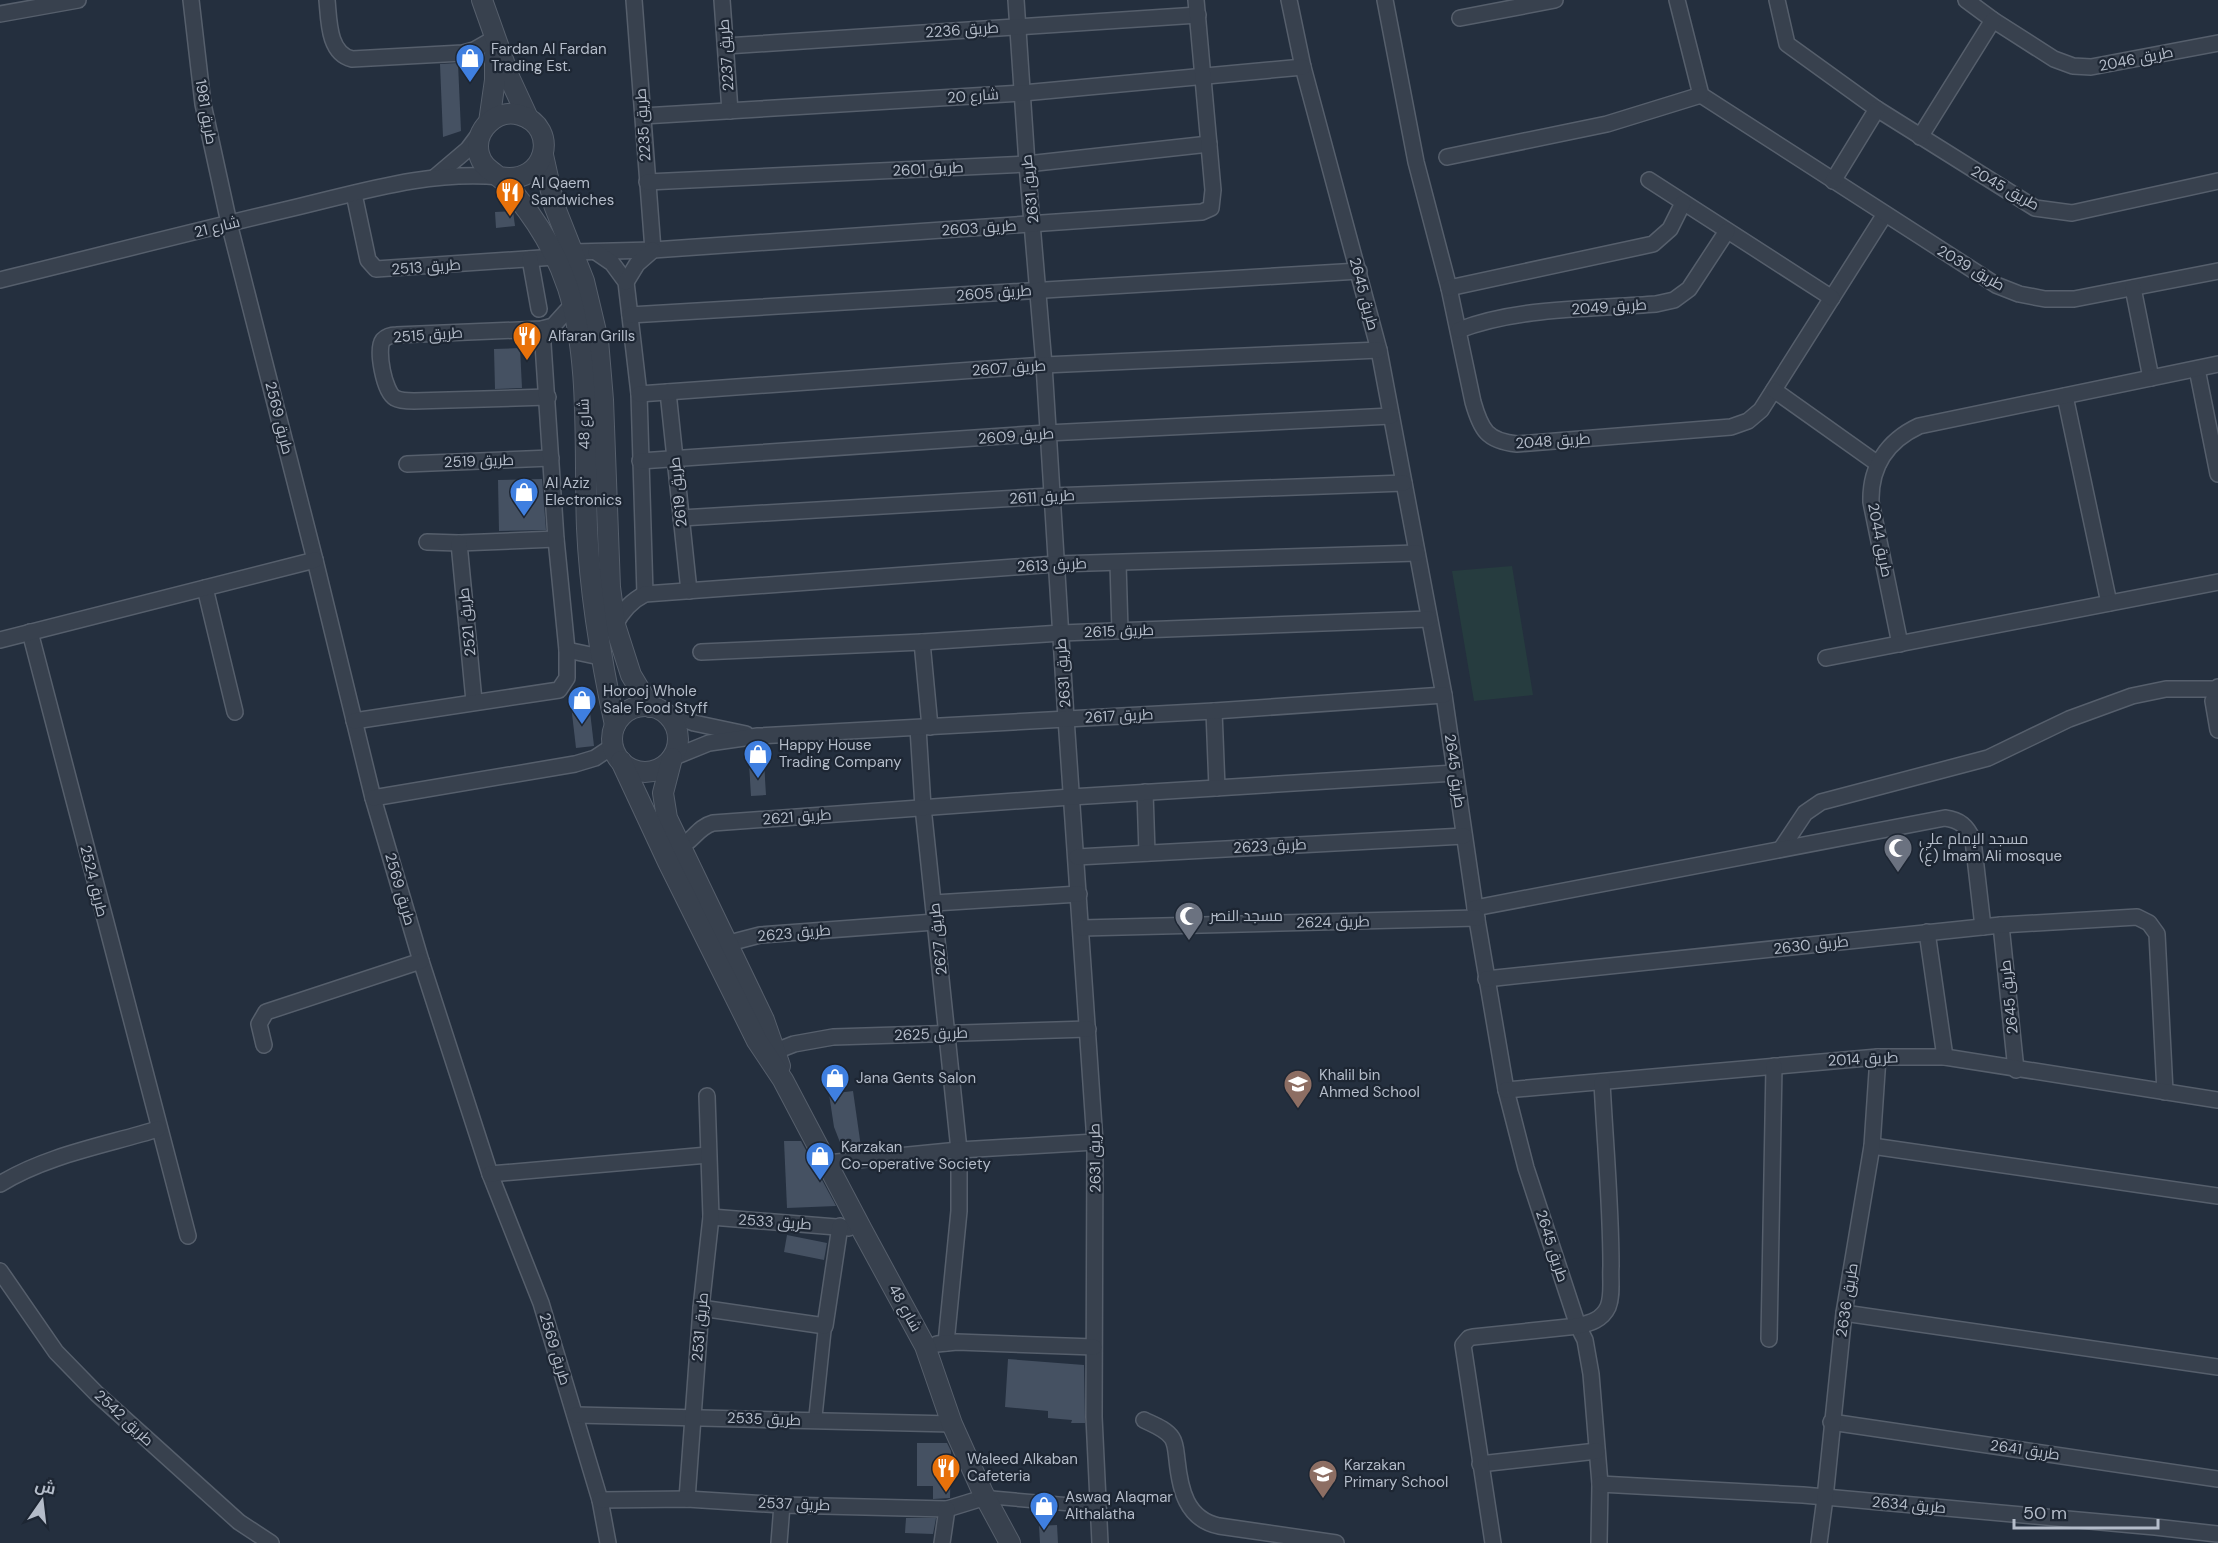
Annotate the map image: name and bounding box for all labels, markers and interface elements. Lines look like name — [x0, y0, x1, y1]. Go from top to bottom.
street label: طريق 2236 — [924, 17, 1000, 43]
street label: طريق 2237 — [714, 18, 738, 92]
place label: Fardan Al Fardan Trading Est. — [491, 39, 607, 76]
shop icon: Fardan Al Fardan Trading Est. — [454, 42, 486, 84]
street label: طريق 2046 — [2097, 42, 2175, 76]
street label: طريق 1981 — [190, 78, 222, 146]
street label: شارع 20 — [946, 84, 1000, 109]
street label: طريق 2235 — [630, 88, 656, 162]
street label: طريق 2631 — [1016, 153, 1044, 225]
street label: طريق 2601 — [892, 157, 964, 181]
street label: طريق 2045 — [1967, 161, 2043, 215]
place label: Al Qaem Sandwiches — [531, 173, 614, 210]
restaurant icon: Al Qaem Sandwiches — [494, 176, 526, 218]
street label: شارع 21 — [192, 212, 242, 243]
street label: طريق 2603 — [941, 215, 1017, 241]
street label: طريق 2039 — [1934, 241, 2008, 295]
street label: طريق 2513 — [391, 255, 461, 279]
street label: طريق 2645 — [1345, 255, 1383, 333]
street label: طريق 2605 — [956, 280, 1032, 306]
street label: طريق 2049 — [1571, 294, 1647, 320]
restaurant icon: Alfaran Grills — [511, 320, 543, 362]
street label: طريق 2515 — [392, 323, 464, 347]
place label: Alfaran Grills — [548, 326, 635, 346]
street label: طريق 2607 — [971, 355, 1047, 381]
street label: طريق 2569 — [260, 379, 298, 457]
street label: شارع 48 — [574, 398, 595, 450]
street label: طريق 2609 — [977, 423, 1055, 449]
street label: طريق 2048 — [1515, 428, 1591, 454]
street label: طريق 2519 — [444, 450, 514, 472]
street label: طريق 2619 — [664, 456, 692, 528]
place label: Al Aziz Electronics — [545, 473, 622, 510]
shop icon: Al Aziz Electronics — [508, 476, 540, 518]
street label: طريق 2611 — [1009, 485, 1075, 509]
street label: طريق 2044 — [1863, 501, 1897, 579]
street label: طريق 2613 — [1017, 553, 1087, 577]
street label: طريق 2521 — [453, 587, 481, 657]
street label: طريق 2615 — [1084, 620, 1154, 642]
street label: طريق 2631 — [1051, 638, 1075, 708]
place label: Horooj Whole Sale Food Styff — [603, 681, 708, 718]
shop icon: Horooj Whole Sale Food Styff — [566, 684, 598, 726]
street label: طريق 2617 — [1084, 704, 1154, 728]
street label: طريق 2645 — [1440, 733, 1470, 809]
place label: Happy House Trading Company — [779, 735, 902, 772]
shop icon: Happy House Trading Company — [742, 738, 774, 780]
street label: طريق 2621 — [762, 805, 832, 829]
place label: مسجد الإمام علي (ع) Imam Ali mosque — [1919, 829, 2062, 867]
mosque icon: مسجد الإمام علي (ع) Imam Ali mosque — [1882, 832, 1914, 874]
street label: طريق 2623 — [1233, 834, 1307, 858]
street label: طريق 2524 — [75, 843, 113, 919]
street label: طريق 2569 — [380, 850, 420, 928]
mosque icon: مسجد النصر — [1173, 900, 1205, 942]
street label: طريق 2627 — [924, 902, 952, 976]
place label: مسجد النصر — [1209, 906, 1283, 926]
street label: طريق 2624 — [1296, 911, 1370, 933]
street label: طريق 2623 — [757, 920, 831, 946]
street label: طريق 2630 — [1772, 931, 1850, 959]
street label: طريق 2645 — [1995, 959, 2023, 1035]
street label: طريق 2625 — [894, 1023, 968, 1045]
street label: طريق 2014 — [1827, 1047, 1899, 1071]
shop icon: Jana Gents Salon — [819, 1062, 851, 1104]
place label: Khalil bin Ahmed School — [1319, 1065, 1420, 1102]
place label: Jana Gents Salon — [856, 1068, 976, 1088]
school or university icon: Khalil bin Ahmed School — [1282, 1068, 1314, 1110]
street label: طريق 2631 — [1084, 1123, 1106, 1193]
place label: Karzakan Co-operative Society — [841, 1137, 992, 1174]
shop icon: Karzakan Co-operative Society — [804, 1140, 836, 1182]
street label: طريق 2645 — [1531, 1207, 1573, 1285]
street label: طريق 2533 — [737, 1209, 813, 1235]
street label: طريق 2636 — [1831, 1262, 1863, 1338]
street label: شارع 48 — [883, 1281, 926, 1336]
street label: طريق 2531 — [687, 1292, 713, 1362]
street label: طريق 2569 — [535, 1310, 575, 1388]
street label: طريق 2542 — [90, 1386, 158, 1450]
street label: طريق 2535 — [727, 1408, 801, 1430]
street label: طريق 2641 — [1989, 1435, 2061, 1465]
place label: Waleed Alkaban Cafeteria — [967, 1449, 1078, 1486]
restaurant icon: Waleed Alkaban Cafeteria — [930, 1452, 962, 1494]
place label: Karzakan Primary School — [1344, 1455, 1448, 1492]
school or university icon: Karzakan Primary School — [1307, 1458, 1339, 1500]
north arrow — [12, 1471, 72, 1531]
text: ش — [33, 1474, 58, 1500]
place label: Aswaq Alaqmar Althalatha — [1065, 1487, 1173, 1524]
shop icon: Aswaq Alaqmar Althalatha — [1028, 1490, 1060, 1532]
street label: طريق 2634 — [1871, 1492, 1947, 1518]
scale bar — [2014, 1492, 2158, 1530]
street label: طريق 2537 — [757, 1493, 831, 1515]
text: 50 m — [2023, 1501, 2067, 1525]

